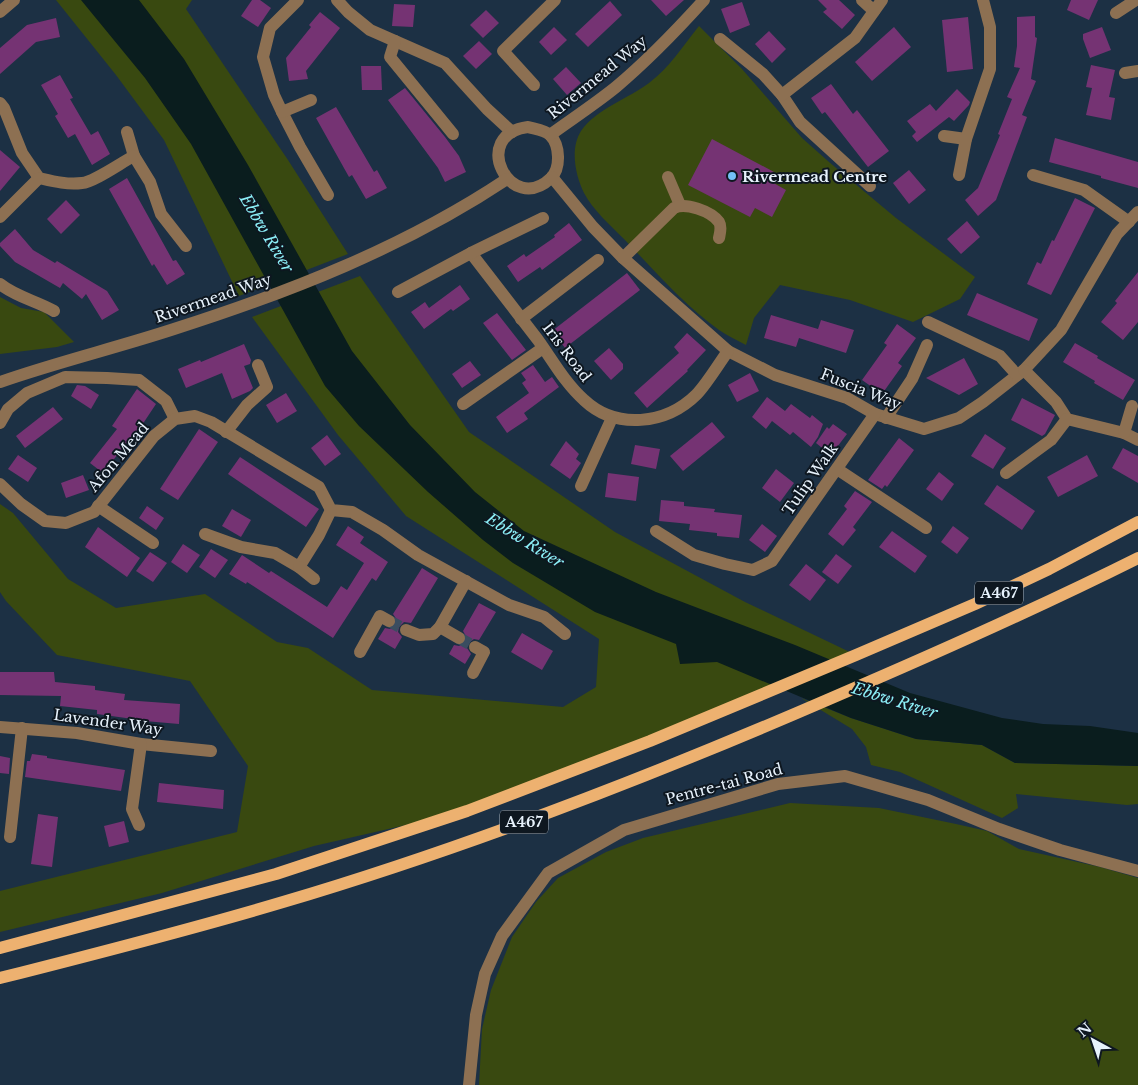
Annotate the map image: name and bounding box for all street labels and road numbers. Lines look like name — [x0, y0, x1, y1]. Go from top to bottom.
street label: Rivermead Way — [544, 31, 651, 123]
street label: Rivermead Way — [152, 269, 274, 327]
street label: Iris Road — [538, 319, 596, 385]
street label: Fuscia Way — [818, 364, 905, 414]
street label: Afon Mead — [83, 418, 153, 496]
street label: Tulip Walk — [778, 439, 842, 519]
road number: A467 — [975, 582, 1023, 604]
street label: Lavender Way — [52, 705, 164, 739]
street label: Pentre-tai Road — [663, 759, 785, 809]
road number: A467 — [500, 810, 548, 834]

